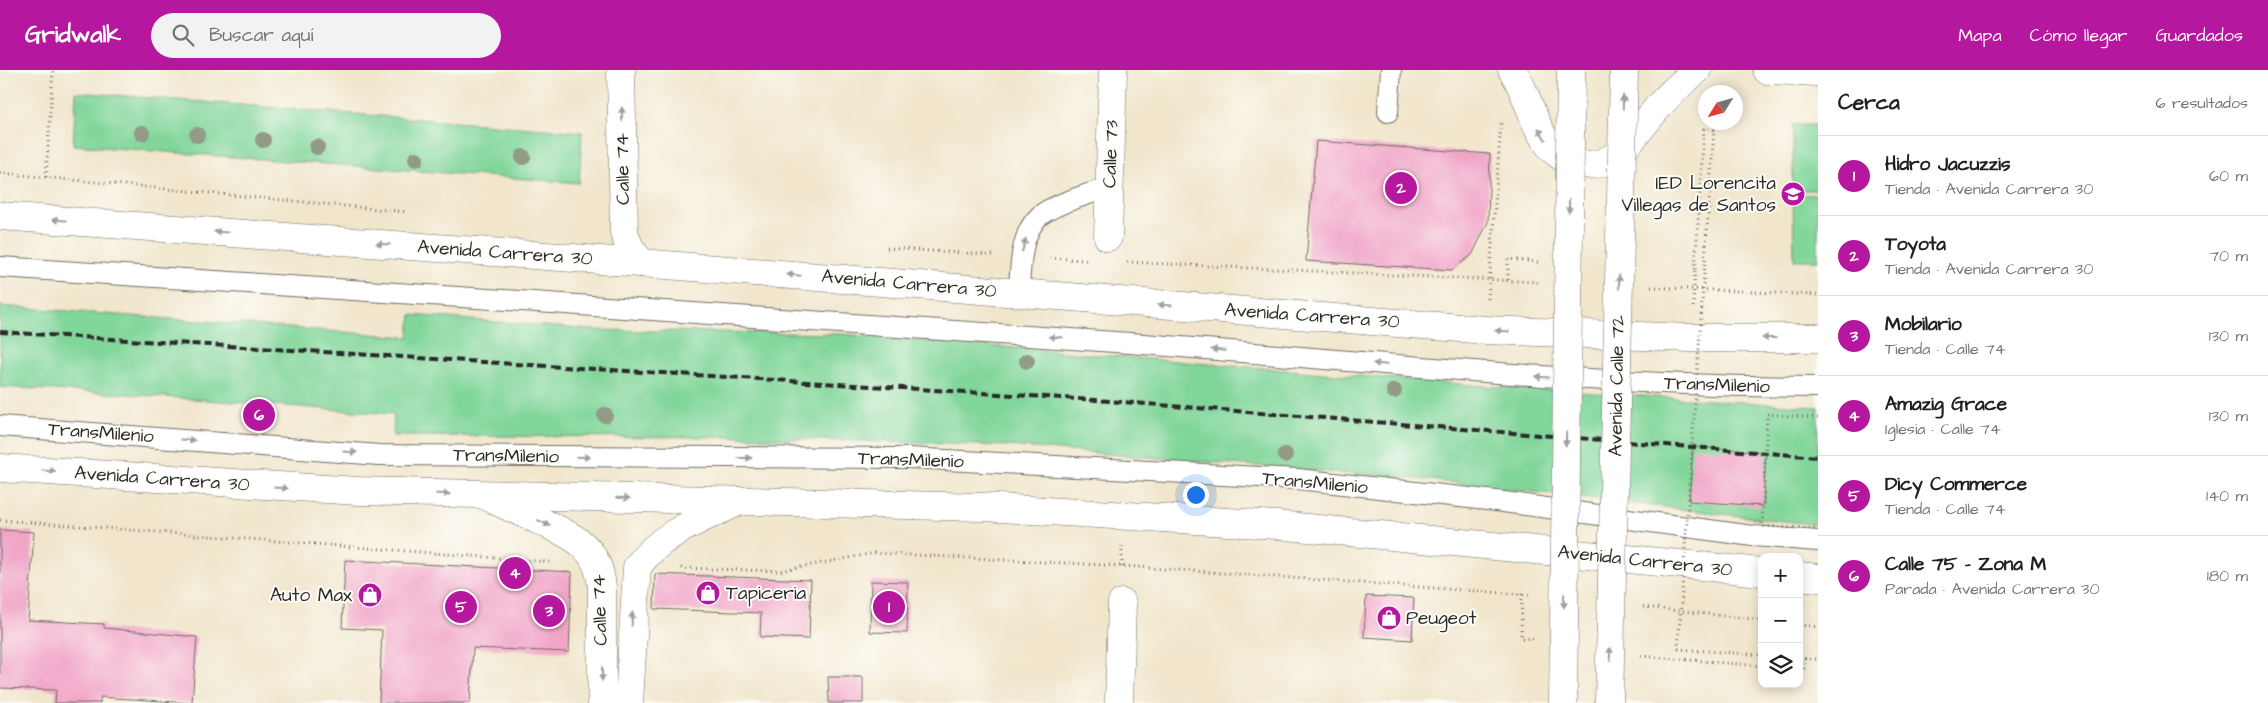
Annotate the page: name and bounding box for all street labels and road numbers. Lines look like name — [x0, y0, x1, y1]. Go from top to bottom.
street label: Calle 73 — [1096, 119, 1126, 189]
street label: Calle 74 — [609, 133, 637, 205]
street label: Avenida Carrera 30 — [417, 233, 593, 273]
street label: Avenida Carrera 30 — [820, 263, 998, 305]
street label: Avenida Carrera 30 — [1224, 296, 1400, 336]
street label: Avenida Calle 72 — [1602, 315, 1632, 457]
street label: TransMilenio — [1664, 370, 1771, 400]
street label: TransMilenio — [47, 416, 155, 450]
street label: TransMilenio — [453, 442, 560, 470]
street label: TransMilenio — [858, 445, 965, 475]
street label: Avenida Carrera 30 — [74, 459, 250, 499]
street label: TransMilenio — [1261, 465, 1369, 501]
street label: Avenida Carrera 30 — [1556, 538, 1734, 584]
street label: Calle 74 — [585, 574, 615, 646]

